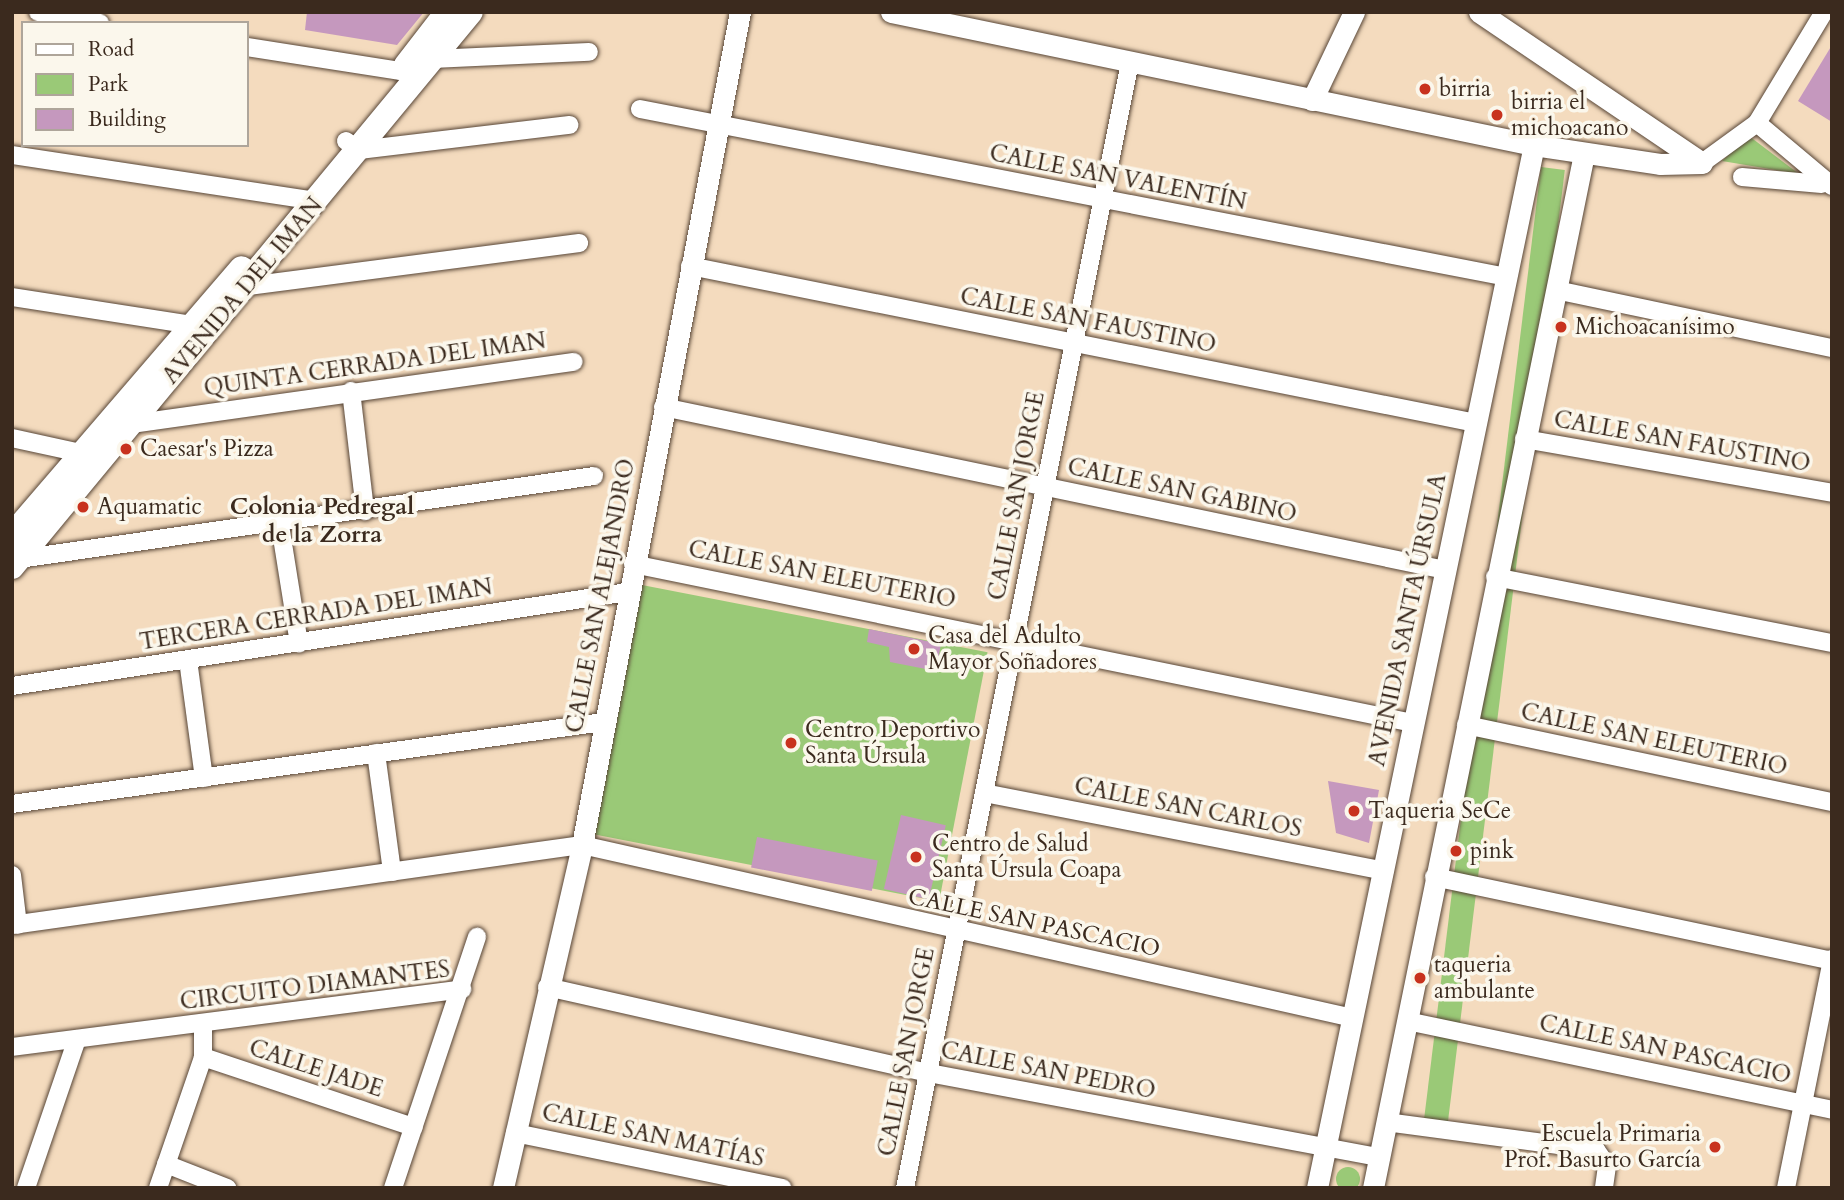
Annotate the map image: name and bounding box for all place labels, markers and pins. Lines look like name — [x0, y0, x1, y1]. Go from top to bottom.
place label: birria — [1439, 75, 1491, 103]
marker: birria — [1417, 81, 1433, 97]
place label: birria el michoacano — [1511, 88, 1628, 142]
marker: birria el michoacano — [1489, 107, 1505, 123]
place label: Michoacanísimo — [1575, 313, 1735, 341]
marker: Michoacanísimo — [1553, 319, 1569, 335]
place label: Caesar's Pizza — [140, 435, 274, 463]
marker: Caesar's Pizza — [118, 441, 134, 457]
place label: Aquamatic — [97, 493, 202, 521]
marker: Aquamatic — [75, 499, 91, 515]
place label: Casa del Adulto Mayor Soñadores — [928, 622, 1097, 676]
marker: Casa del Adulto Mayor Soñadores — [906, 641, 922, 657]
place label: Centro Deportivo Santa Úrsula — [805, 716, 980, 770]
marker: Centro Deportivo Santa Úrsula — [783, 735, 799, 751]
place label: Taqueria SeCe — [1368, 797, 1511, 825]
marker: Taqueria SeCe — [1346, 803, 1362, 819]
place label: Centro de Salud Santa Úrsula Coapa — [932, 830, 1122, 884]
place label: pink — [1470, 837, 1514, 865]
marker: pink — [1448, 843, 1464, 859]
marker: Centro de Salud Santa Úrsula Coapa — [906, 847, 926, 867]
place label: taqueria ambulante — [1434, 951, 1535, 1005]
marker: taqueria ambulante — [1412, 970, 1428, 986]
place label: Escuela Primaria Prof. Basurto García — [1504, 1120, 1701, 1174]
marker: Escuela Primaria Prof. Basurto García — [1707, 1139, 1723, 1155]

